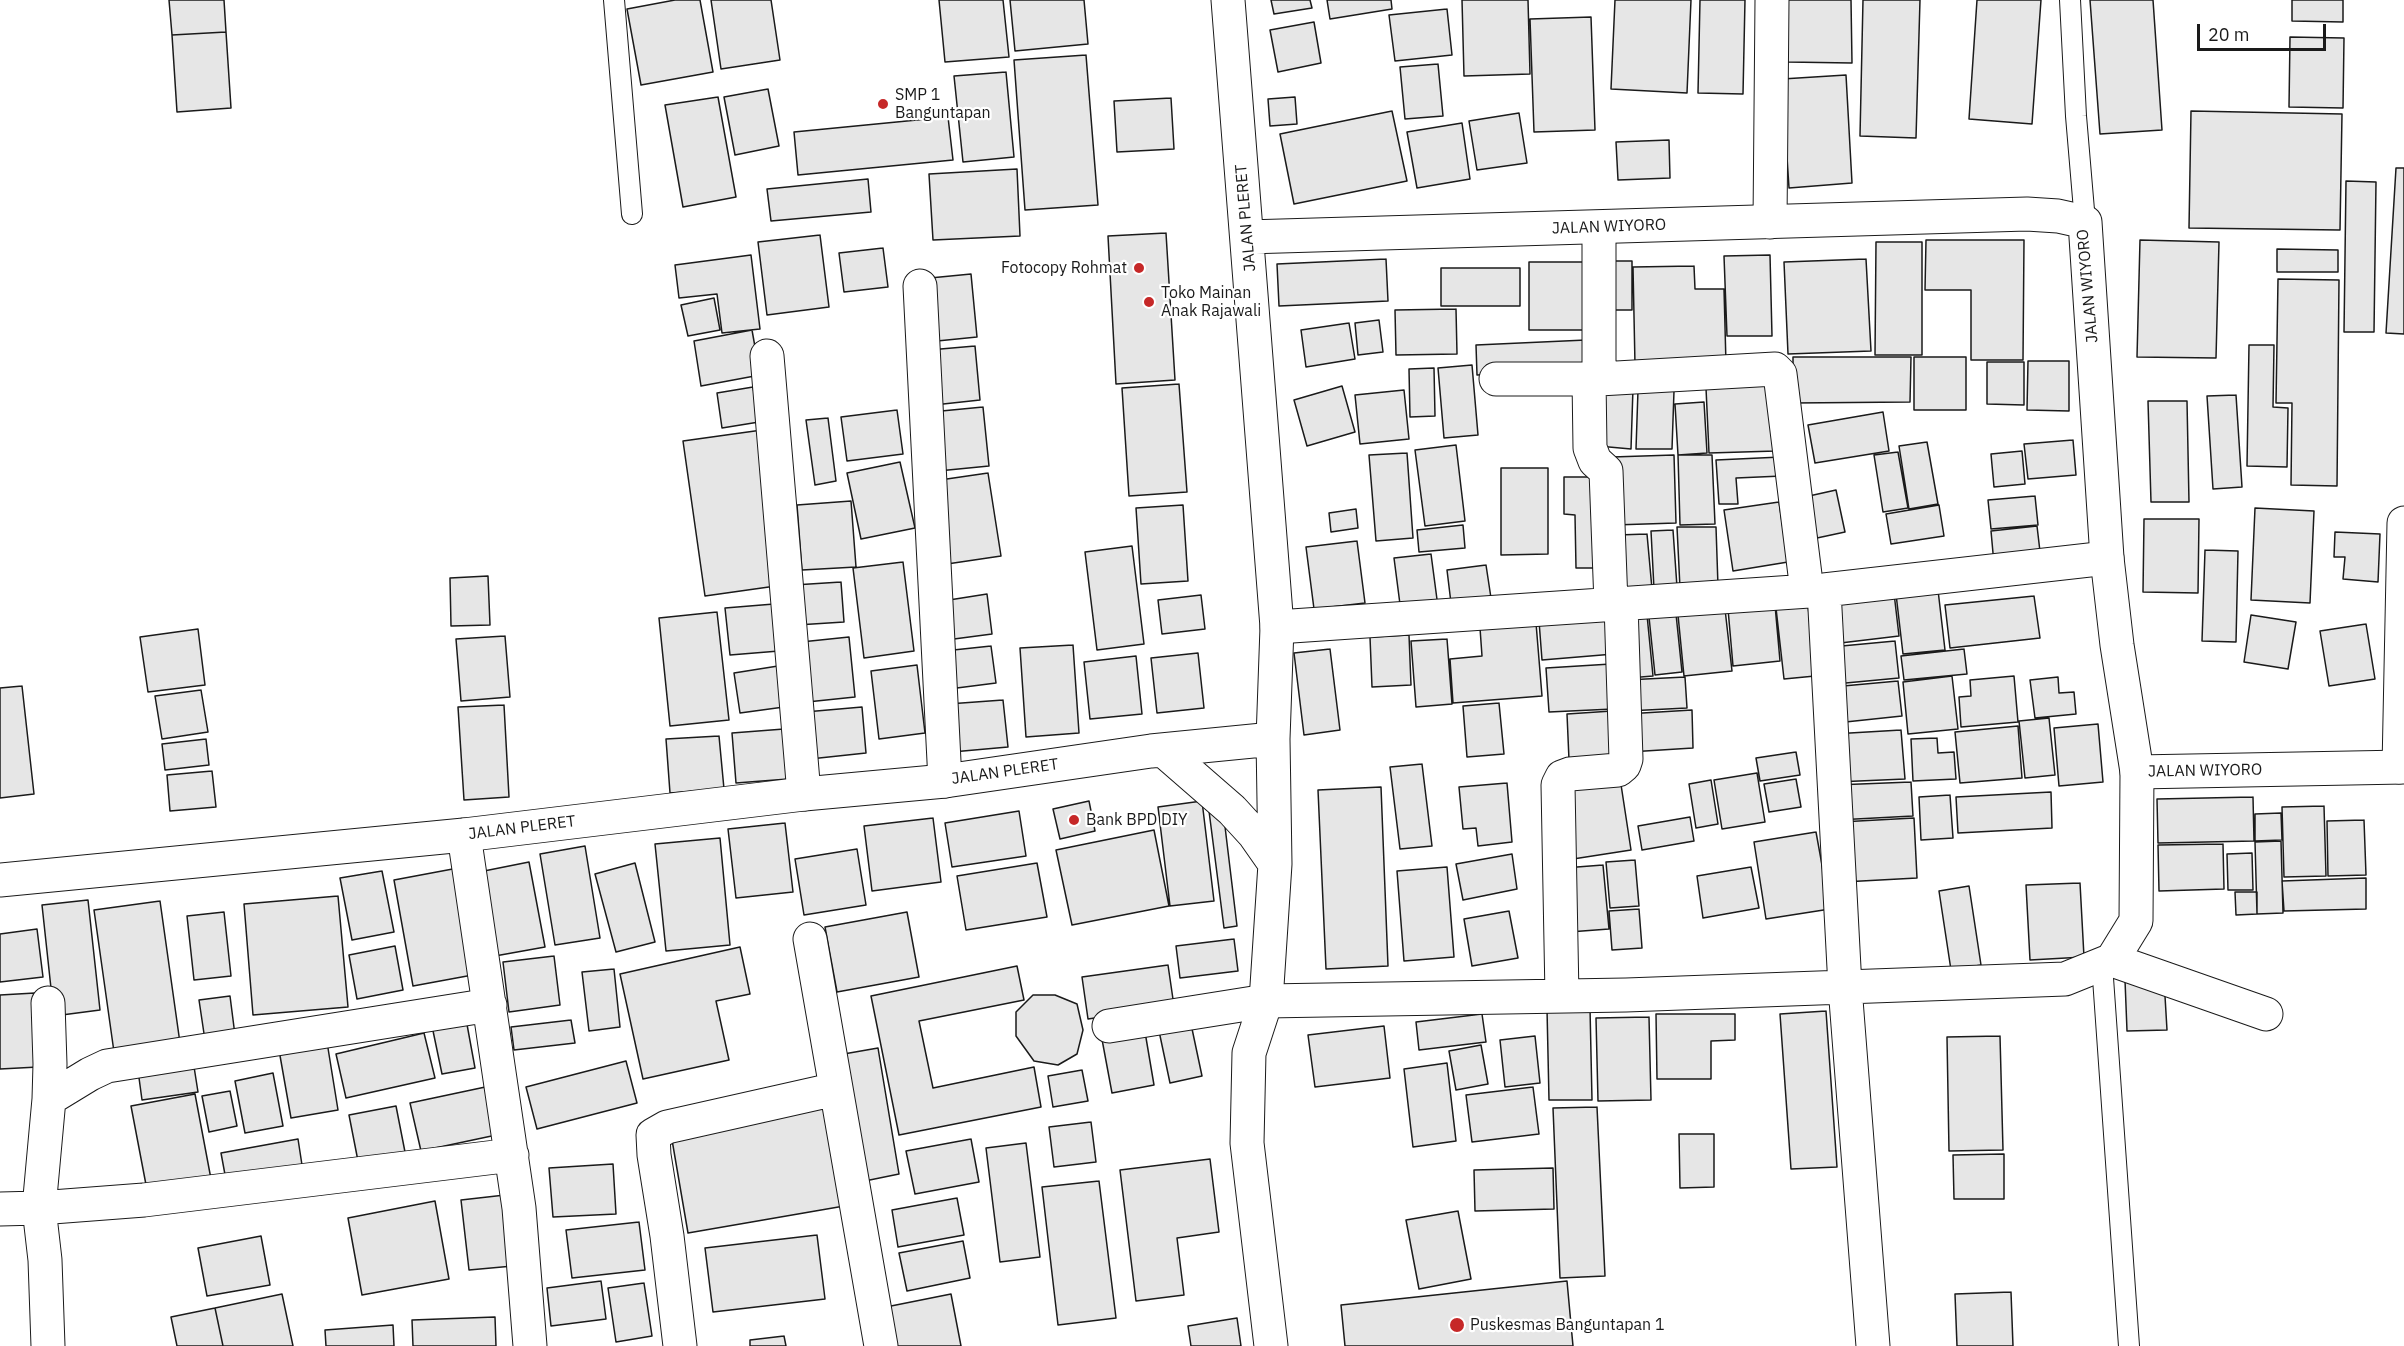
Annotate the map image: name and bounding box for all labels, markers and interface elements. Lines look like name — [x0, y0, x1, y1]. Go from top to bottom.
scale bar — [2200, 12, 2329, 50]
text: 20 m — [2208, 23, 2250, 46]
place label: SMP 1 Banguntapan — [895, 85, 991, 123]
marker: SMP 1 Banguntapan — [876, 97, 890, 111]
street label: JALAN PLERET — [1232, 163, 1260, 273]
street label: JALAN WIYORO — [1552, 215, 1666, 239]
street label: JALAN WIYORO — [2073, 228, 2103, 344]
place label: Fotocopy Rohmat — [1001, 258, 1127, 278]
marker: Fotocopy Rohmat — [1132, 261, 1146, 275]
place label: Toko Mainan Anak Rajawali — [1161, 283, 1261, 321]
marker: Toko Mainan Anak Rajawali — [1142, 295, 1156, 309]
street label: JALAN PLERET — [950, 755, 1060, 789]
street label: JALAN WIYORO — [2148, 760, 2262, 782]
place label: Bank BPD DIY — [1086, 810, 1188, 830]
street label: JALAN PLERET — [467, 812, 577, 844]
marker: Bank BPD DIY — [1067, 813, 1081, 827]
place label: Puskesmas Banguntapan 1 — [1470, 1315, 1664, 1335]
marker: Puskesmas Banguntapan 1 — [1448, 1316, 1466, 1334]

